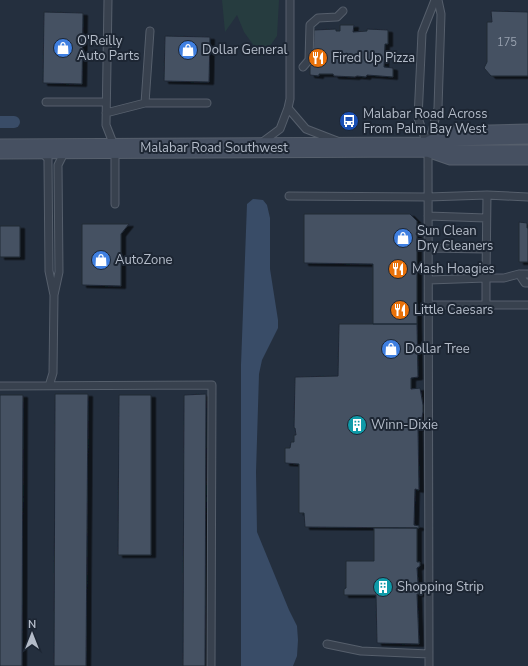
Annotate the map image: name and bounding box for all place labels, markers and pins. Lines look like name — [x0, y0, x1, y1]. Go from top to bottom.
place label: O'Reilly Auto Parts — [77, 32, 139, 65]
shop icon: O'Reilly Auto Parts — [52, 37, 74, 59]
shop icon: Dollar General — [177, 39, 199, 61]
place label: Dollar General — [202, 41, 288, 59]
restaurant icon: Fired Up Pizza — [307, 47, 329, 69]
place label: Fired Up Pizza — [332, 49, 415, 67]
place label: Malabar Road Across From Palm Bay West — [363, 105, 488, 138]
bus stop icon: Malabar Road Across From Palm Bay West — [338, 110, 360, 132]
place label: Sun Clean Dry Cleaners — [417, 222, 493, 255]
shop icon: Sun Clean Dry Cleaners — [392, 227, 414, 249]
shop icon: AutoZone — [90, 249, 112, 271]
place label: AutoZone — [115, 251, 173, 269]
restaurant icon: Mash Hoagies — [387, 258, 409, 280]
place label: Mash Hoagies — [412, 260, 495, 278]
restaurant icon: Little Caesars — [389, 299, 411, 321]
place label: Little Caesars — [414, 301, 493, 319]
shop icon: Dollar Tree — [380, 338, 402, 360]
place label: Dollar Tree — [405, 340, 470, 358]
building icon: Winn-Dixie — [346, 414, 368, 436]
place label: Winn-Dixie — [371, 416, 438, 434]
building icon: Shopping Strip — [372, 576, 394, 598]
place label: Shopping Strip — [397, 578, 484, 596]

